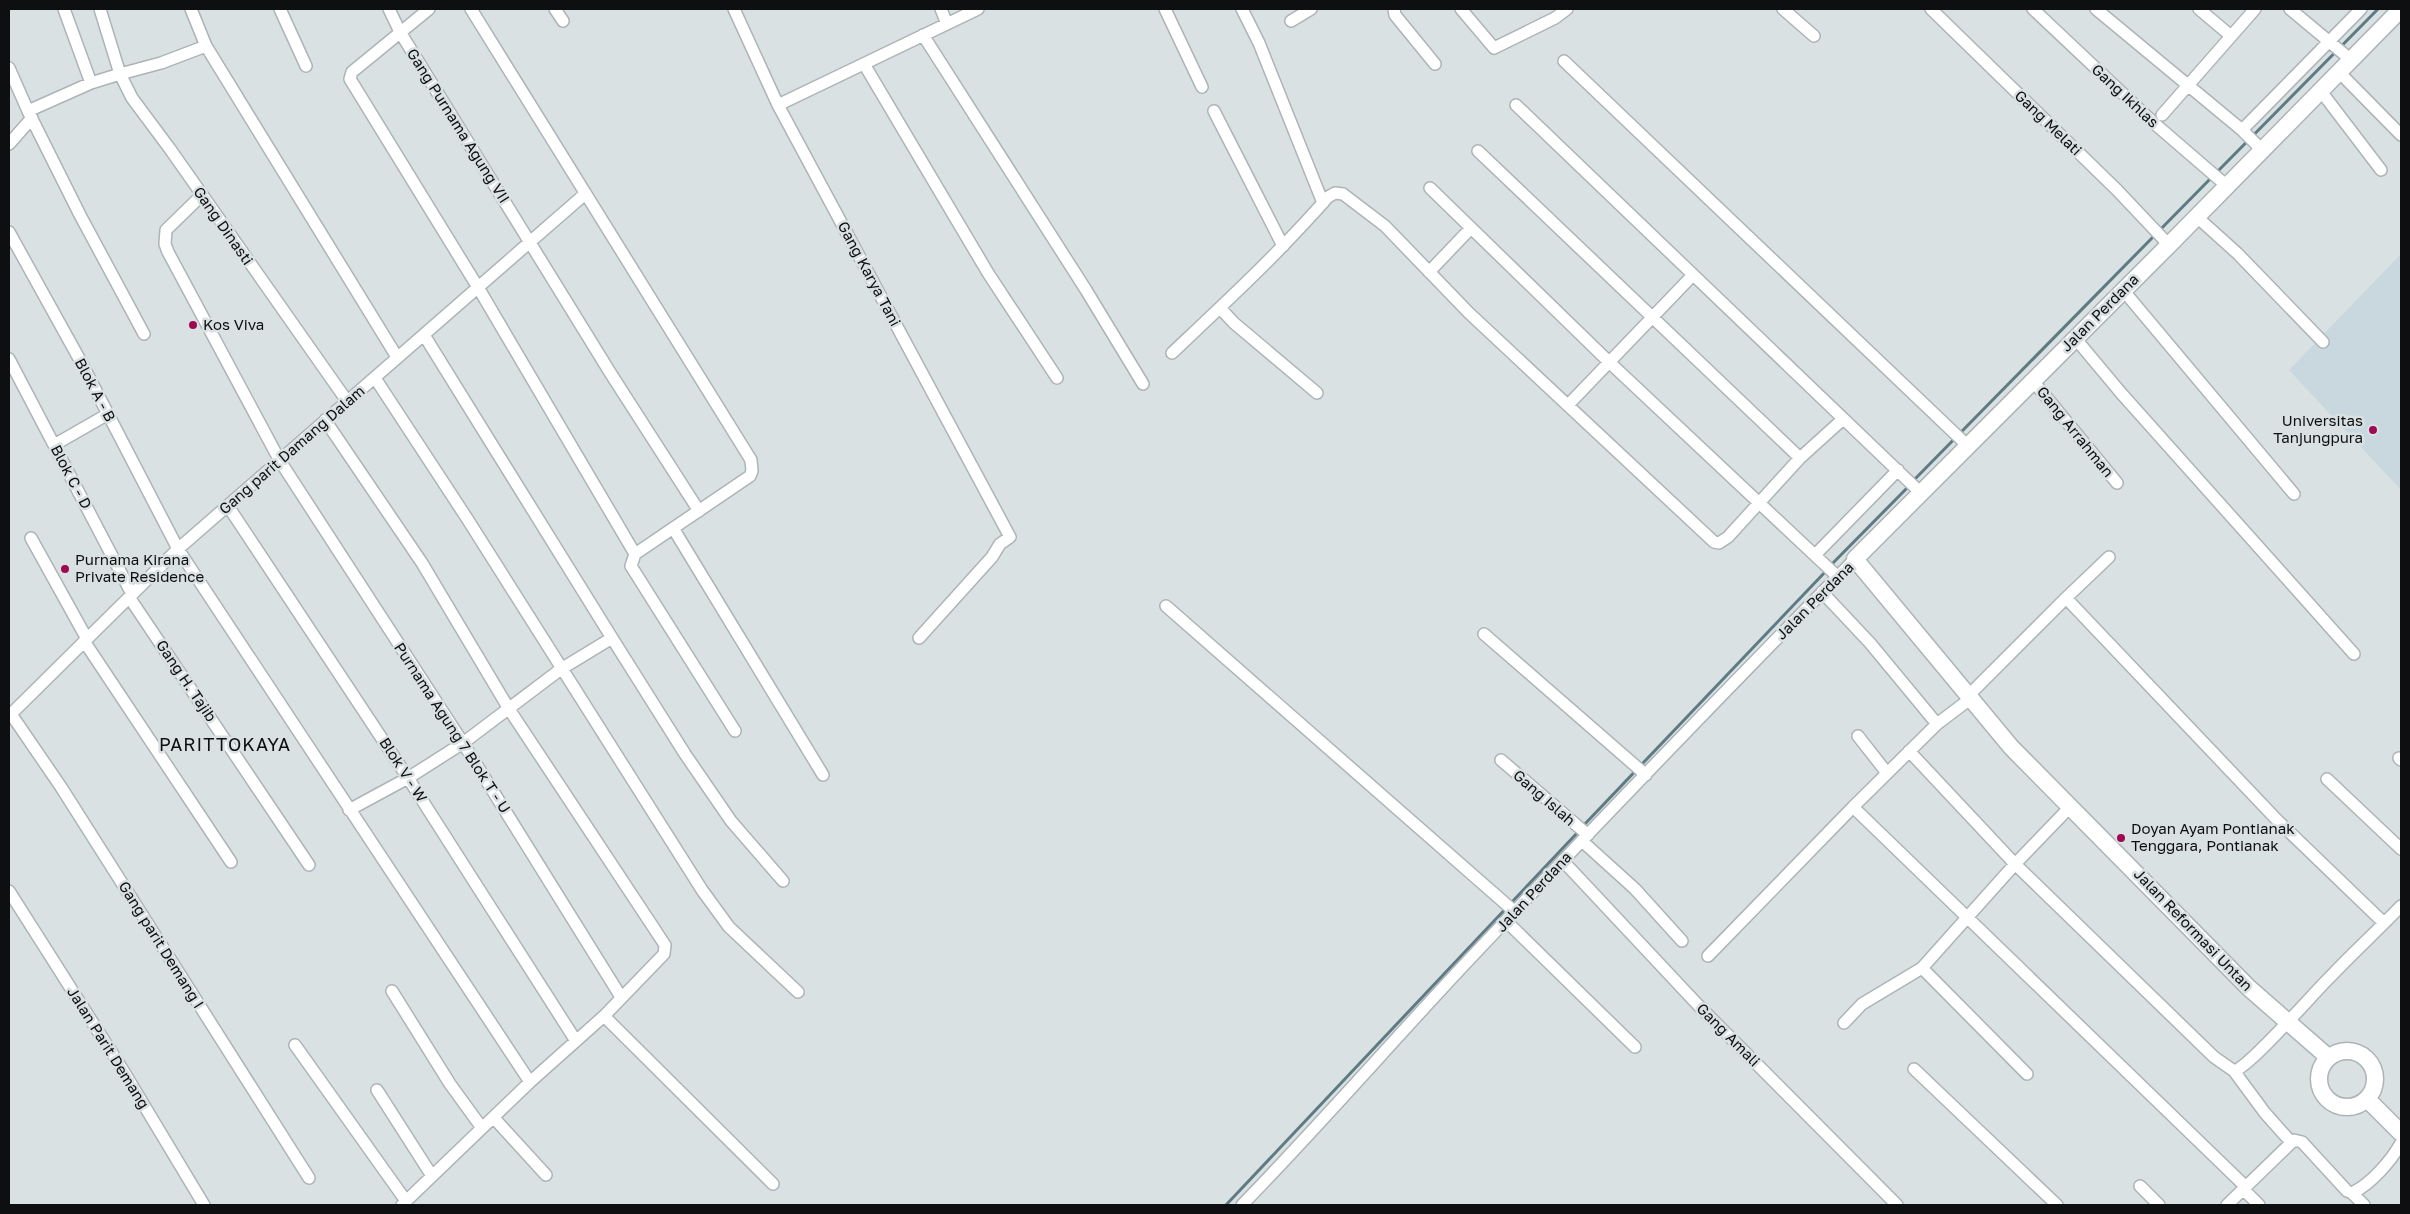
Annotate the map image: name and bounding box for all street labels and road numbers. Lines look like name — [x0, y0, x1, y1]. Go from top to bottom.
street label: Gang Purnama Agung VII — [404, 45, 514, 206]
street label: Gang Ikhlas — [2089, 60, 2163, 131]
street label: Gang Melati — [2012, 86, 2086, 159]
street label: Gang Dinasti — [190, 183, 257, 268]
street label: Gang Karya Tani — [835, 218, 905, 329]
street label: Jalan Perdana — [2057, 270, 2142, 355]
street label: Blok A - B — [72, 355, 120, 424]
street label: Gang parit Damang Dalam — [215, 381, 368, 517]
street label: Gang Arrahman — [2034, 382, 2118, 480]
street label: Blok C - D — [48, 441, 96, 512]
street label: Jalan Perdana — [1772, 558, 1857, 643]
street label: Gang H. Tajib — [153, 636, 221, 725]
street label: Purnama Agung 7 Blok T - U — [391, 639, 515, 816]
street label: Blok V - W — [376, 734, 431, 805]
street label: Gang Islah — [1510, 765, 1579, 829]
street label: Jalan Perdana — [1492, 848, 1575, 935]
street label: Jalan Reformasi Untan — [2131, 864, 2257, 994]
street label: Gang parit Demang I — [115, 878, 208, 1011]
street label: Jalan Parit Demang — [64, 983, 154, 1112]
street label: Gang Amali — [1693, 999, 1764, 1070]

